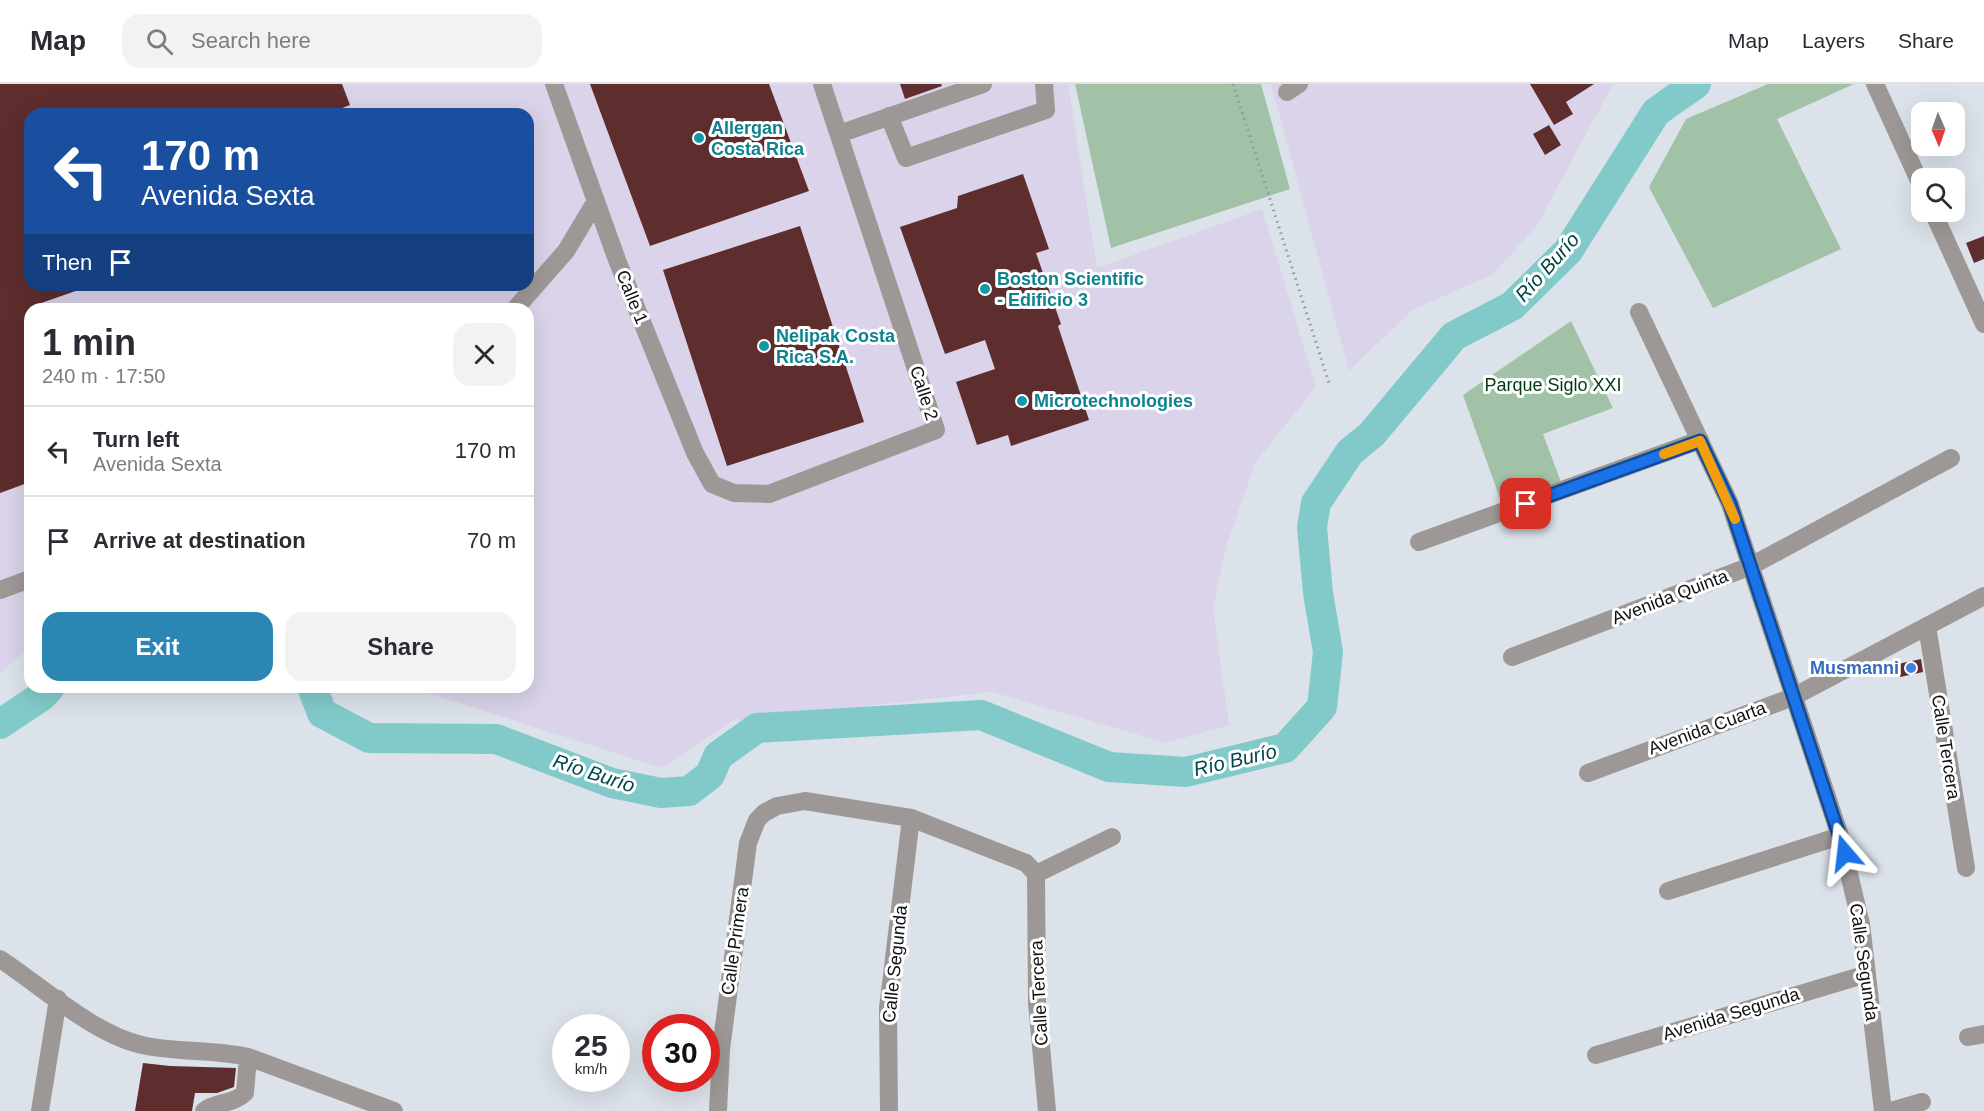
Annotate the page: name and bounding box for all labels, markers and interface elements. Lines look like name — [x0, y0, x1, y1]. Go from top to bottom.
search box — [122, 14, 542, 68]
text: Map — [30, 25, 86, 56]
icon: search — [143, 25, 176, 58]
text: Search here — [191, 28, 311, 53]
text: Map — [1728, 29, 1769, 52]
text: Layers — [1802, 29, 1865, 52]
text: Share — [1898, 29, 1954, 52]
north arrow — [1911, 102, 1965, 156]
map controls — [1911, 102, 1965, 222]
place label: Allergan Costa Rica — [711, 118, 805, 159]
marker: Allergan Costa Rica — [692, 131, 706, 145]
icon: left — [42, 132, 120, 210]
text: 170 m — [141, 132, 260, 179]
button: search — [1911, 168, 1965, 222]
text: Avenida Sexta — [141, 181, 315, 211]
water label: Río Burío — [1511, 228, 1583, 306]
icon: arrive — [104, 246, 137, 279]
text: Then — [42, 250, 92, 275]
street label: Calle 1 — [612, 267, 652, 327]
place label: Boston Scientific - Edificio 3 — [997, 269, 1144, 310]
marker: Boston Scientific - Edificio 3 — [978, 282, 992, 296]
text: 1 min — [42, 322, 136, 363]
button: close — [453, 323, 516, 386]
place label: Nelipak Costa Rica S.A. — [776, 326, 896, 367]
marker: Nelipak Costa Rica S.A. — [757, 339, 771, 353]
street label: Calle 2 — [906, 363, 942, 423]
text: 240 m · 17:50 — [42, 365, 165, 387]
park label: Parque Siglo XXI — [1484, 375, 1622, 395]
place label: Microtechnologies — [1034, 391, 1193, 411]
marker: Microtechnologies — [1015, 394, 1029, 408]
text: Turn left — [93, 427, 179, 452]
icon: left — [42, 435, 75, 468]
text: 170 m — [455, 438, 516, 463]
text: Avenida Sexta — [93, 453, 222, 475]
pin — [1500, 478, 1551, 529]
icon: arrive — [1509, 487, 1542, 520]
icon: arrive — [42, 525, 75, 558]
text: Arrive at destination — [93, 528, 306, 553]
text: 70 m — [467, 528, 516, 553]
street label: Avenida Quinta — [1609, 565, 1732, 628]
button: Exit — [42, 612, 273, 681]
button: Share — [285, 612, 516, 681]
place label: Musmanni — [1810, 658, 1899, 678]
marker: Musmanni — [1904, 661, 1918, 675]
street label: Calle Tercera — [1928, 693, 1964, 802]
street label: Avenida Cuarta — [1645, 697, 1769, 759]
water label: Río Burío — [1191, 740, 1279, 780]
water label: Río Burío — [550, 749, 638, 797]
position arrow — [1813, 821, 1877, 885]
street label: Calle Primera — [718, 885, 753, 996]
street label: Calle Segunda — [1846, 902, 1882, 1023]
street label: Calle Segunda — [879, 903, 911, 1024]
street label: Calle Tercera — [1026, 939, 1052, 1046]
street label: Avenida Segunda — [1660, 983, 1803, 1044]
speed limit sign: 30 — [642, 1014, 720, 1092]
text: 25 — [574, 1029, 608, 1062]
text: km/h — [575, 1060, 607, 1077]

